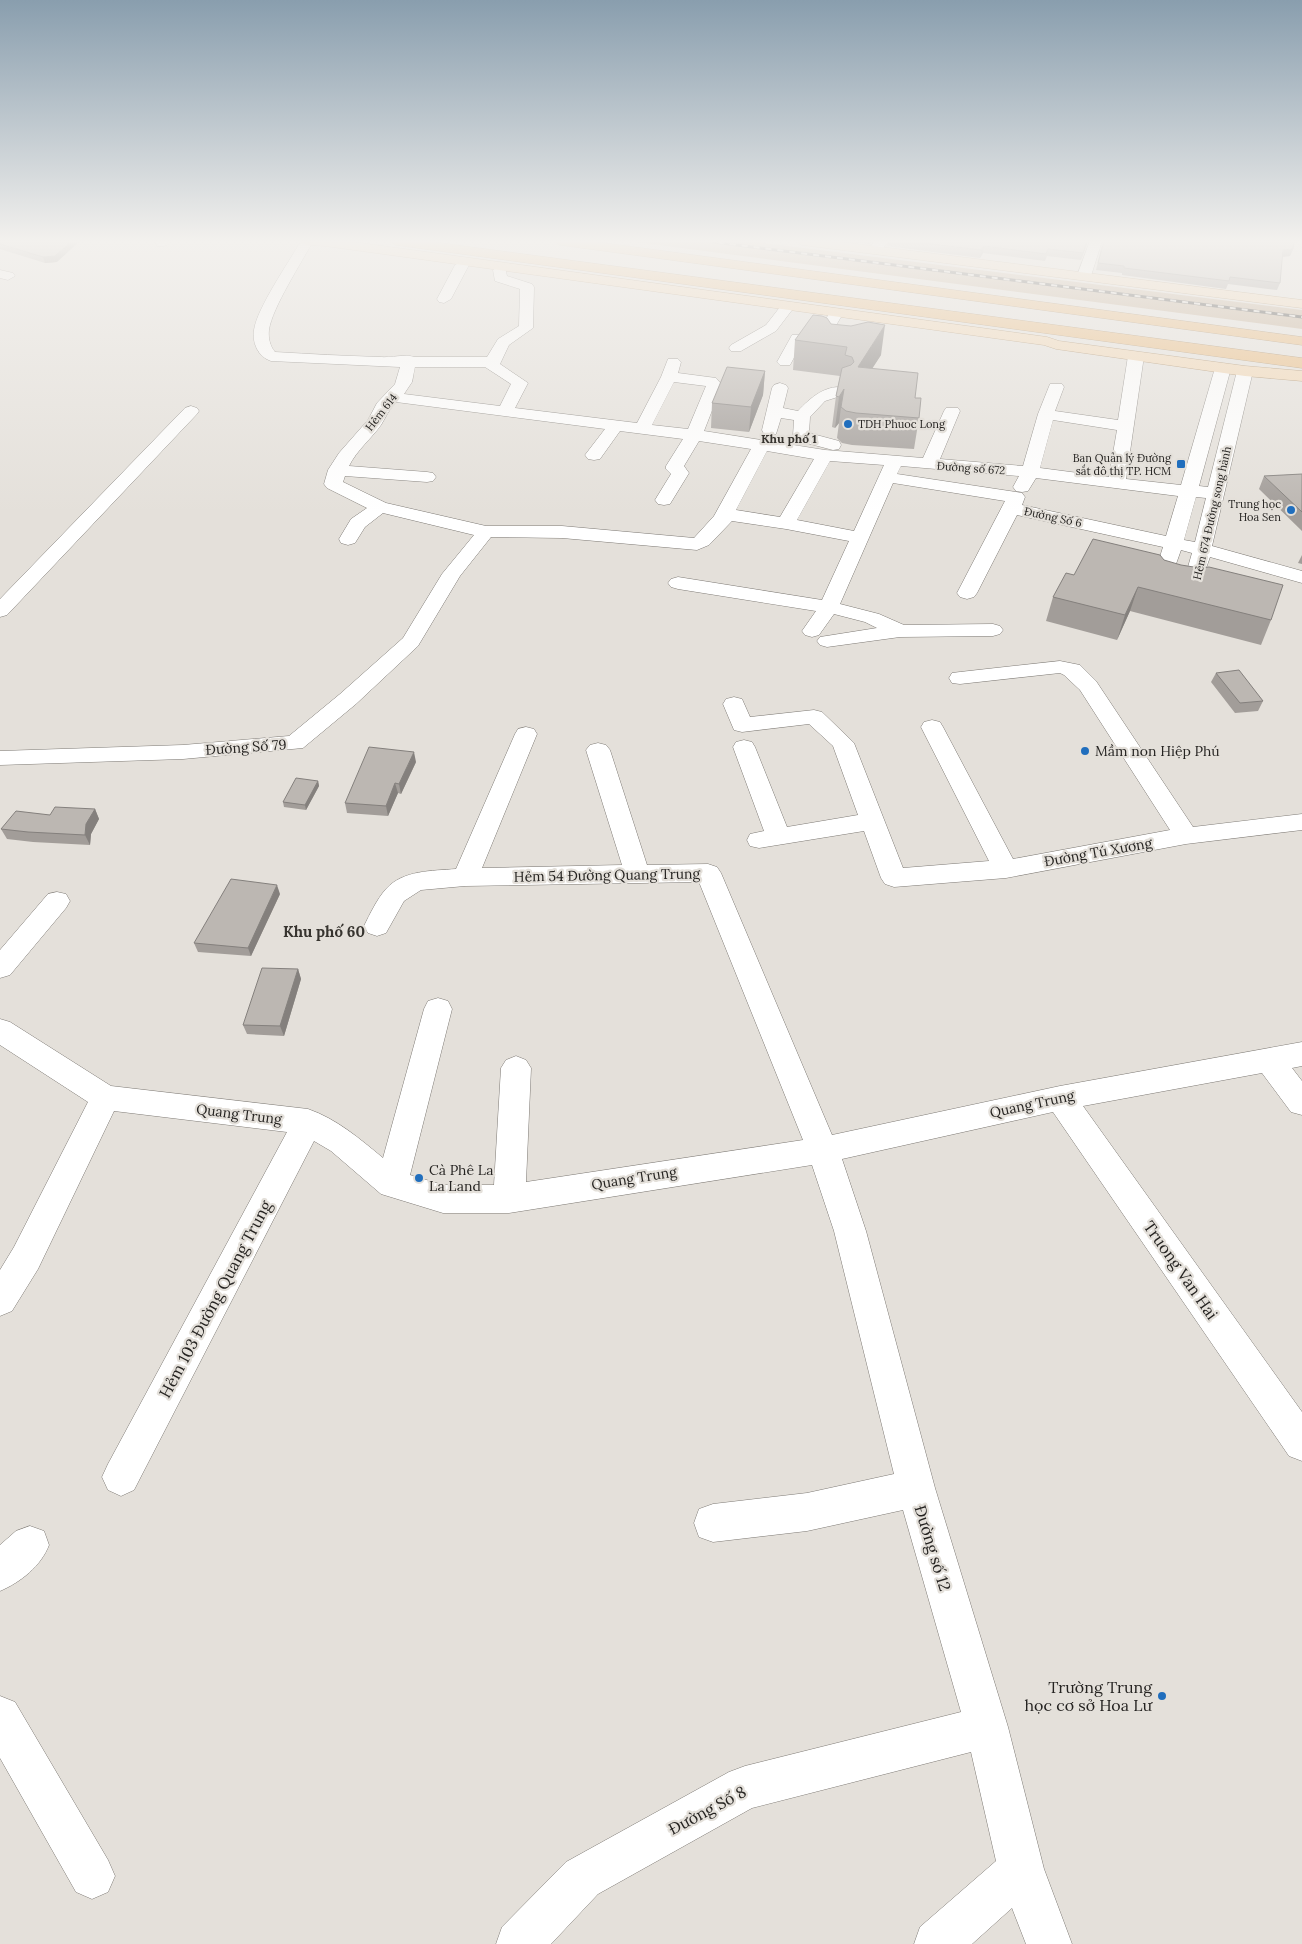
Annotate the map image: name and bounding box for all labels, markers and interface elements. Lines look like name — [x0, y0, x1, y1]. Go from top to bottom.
street label: Hẻm 614 — [362, 390, 400, 433]
place label: TDH Phuoc Long — [858, 417, 946, 431]
marker: TDH Phuoc Long — [842, 418, 854, 430]
district label: Khu phố 1 — [761, 431, 817, 446]
street label: Hẻm 674 Đường song hành — [1190, 444, 1234, 581]
place label: Ban Quản lý Đường sắt đô thị TP. HCM — [1073, 451, 1172, 478]
marker: Ban Quản lý Đường sắt đô thị TP. HCM — [1175, 458, 1187, 470]
street label: Đường số 672 — [936, 459, 1006, 477]
place label: Trung học Hoa Sen — [1228, 497, 1281, 524]
street label: Đường Số 6 — [1023, 504, 1083, 530]
marker: Trung học Hoa Sen — [1285, 504, 1297, 516]
street label: Đường Số 79 — [205, 735, 287, 759]
place label: Mầm non Hiệp Phú — [1095, 742, 1220, 760]
marker: Mầm non Hiệp Phú — [1079, 745, 1091, 757]
street label: Đường Tú Xương — [1042, 834, 1154, 870]
street label: Hẻm 54 Đường Quang Trung — [514, 864, 701, 886]
district label: Khu phố 60 — [283, 922, 365, 941]
street label: Quang Trung — [988, 1086, 1076, 1122]
street label: Quang Trung — [195, 1100, 283, 1128]
place label: Cà Phê La La Land — [429, 1161, 493, 1195]
street label: Quang Trung — [590, 1162, 678, 1194]
marker: Cà Phê La La Land — [413, 1172, 425, 1184]
street label: Hẻm 103 Đường Quang Trung — [154, 1196, 276, 1401]
street label: Truong Van Hai — [1140, 1217, 1222, 1323]
street label: Đường số 12 — [910, 1503, 956, 1593]
place label: Trường Trung học cơ sở Hoa Lư — [1025, 1677, 1153, 1715]
marker: Trường Trung học cơ sở Hoa Lư — [1156, 1690, 1168, 1702]
street label: Đường Số 8 — [665, 1781, 749, 1839]

